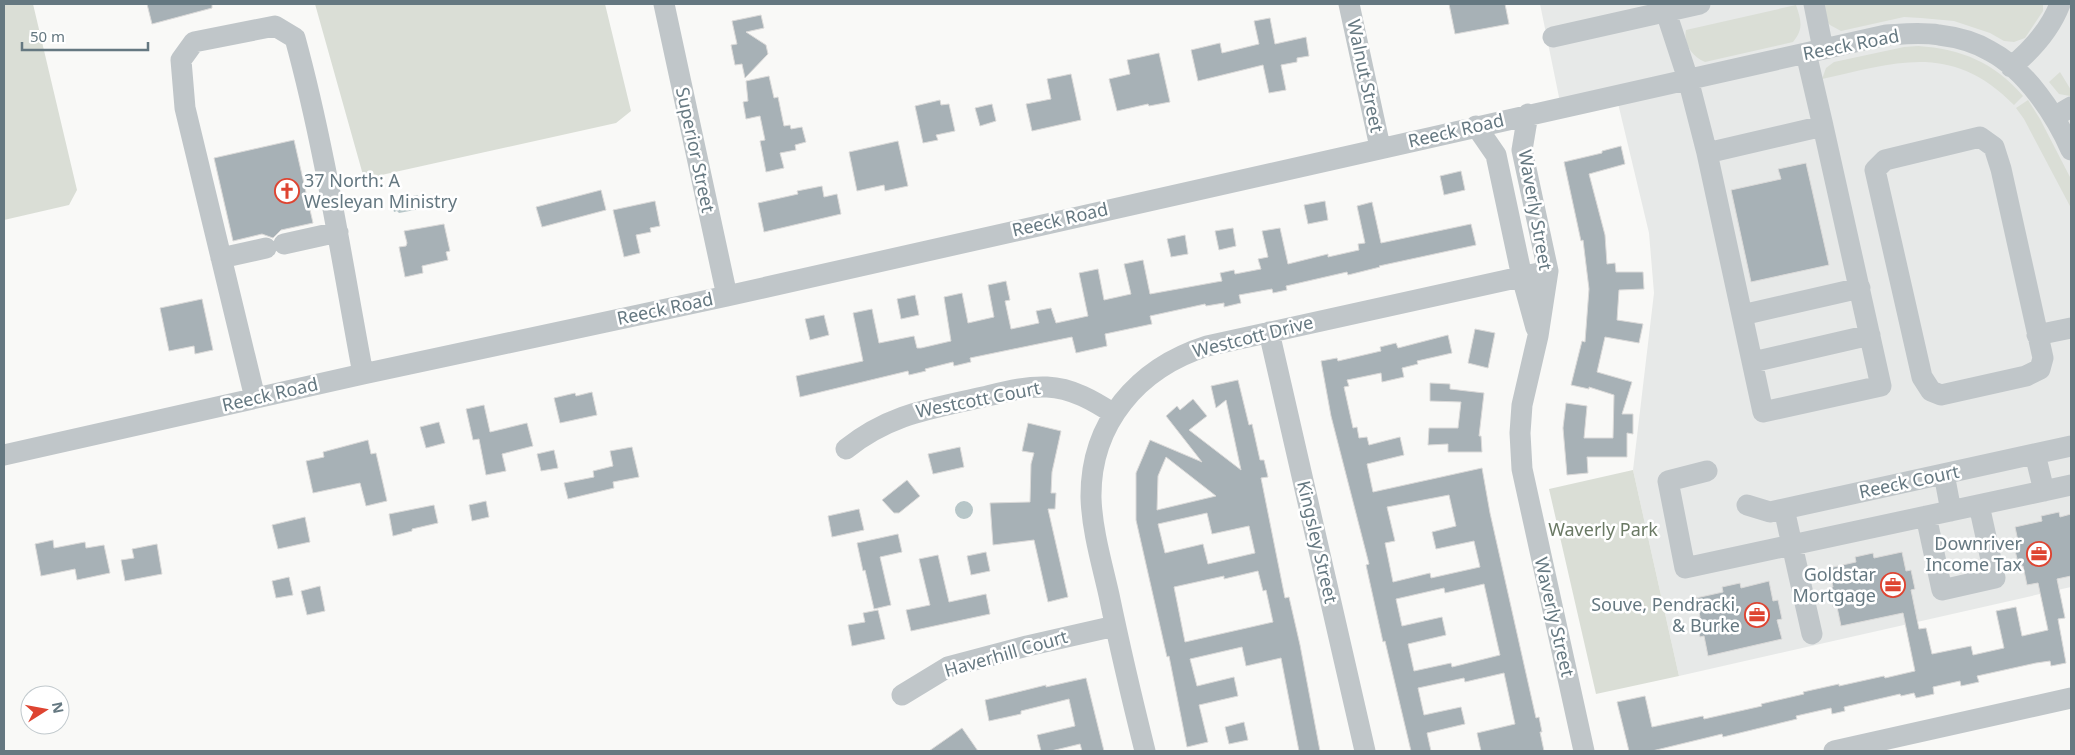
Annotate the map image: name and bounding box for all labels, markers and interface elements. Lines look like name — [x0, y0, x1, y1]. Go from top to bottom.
street label: Walnut Street — [1342, 17, 1390, 135]
scale bar — [22, 20, 149, 52]
street label: Reeck Road — [1801, 23, 1901, 65]
text: 50 m — [30, 26, 65, 46]
street label: Superior Street — [671, 85, 721, 215]
street label: Reeck Road — [1405, 107, 1506, 153]
street label: Waverly Street — [1514, 148, 1558, 272]
place label: 37 North: A Wesleyan Ministry — [304, 168, 458, 213]
church icon: 37 North: A Wesleyan Ministry — [274, 178, 300, 204]
street label: Reeck Road — [1009, 196, 1110, 242]
street label: Reeck Road — [615, 286, 715, 330]
street label: Westcott Drive — [1190, 309, 1316, 363]
street label: Reeck Road — [219, 371, 320, 417]
street label: Westcott Court — [914, 375, 1043, 423]
street label: Reeck Court — [1857, 459, 1962, 503]
street label: Kingsley Street — [1292, 478, 1344, 606]
park label: Waverly Park — [1548, 517, 1658, 541]
place label: Downriver Income Tax — [1925, 531, 2023, 576]
office icon: Downriver Income Tax — [2026, 541, 2052, 567]
street label: Waverly Street — [1530, 555, 1580, 679]
place label: Goldstar Mortgage — [1792, 562, 1877, 607]
office icon: Goldstar Mortgage — [1880, 572, 1906, 598]
place label: Souve, Pendracki, & Burke — [1591, 592, 1740, 637]
office icon: Souve, Pendracki, & Burke — [1744, 602, 1770, 628]
street label: Haverhill Court — [941, 624, 1071, 682]
north arrow — [20, 685, 70, 735]
text: N — [48, 700, 69, 715]

